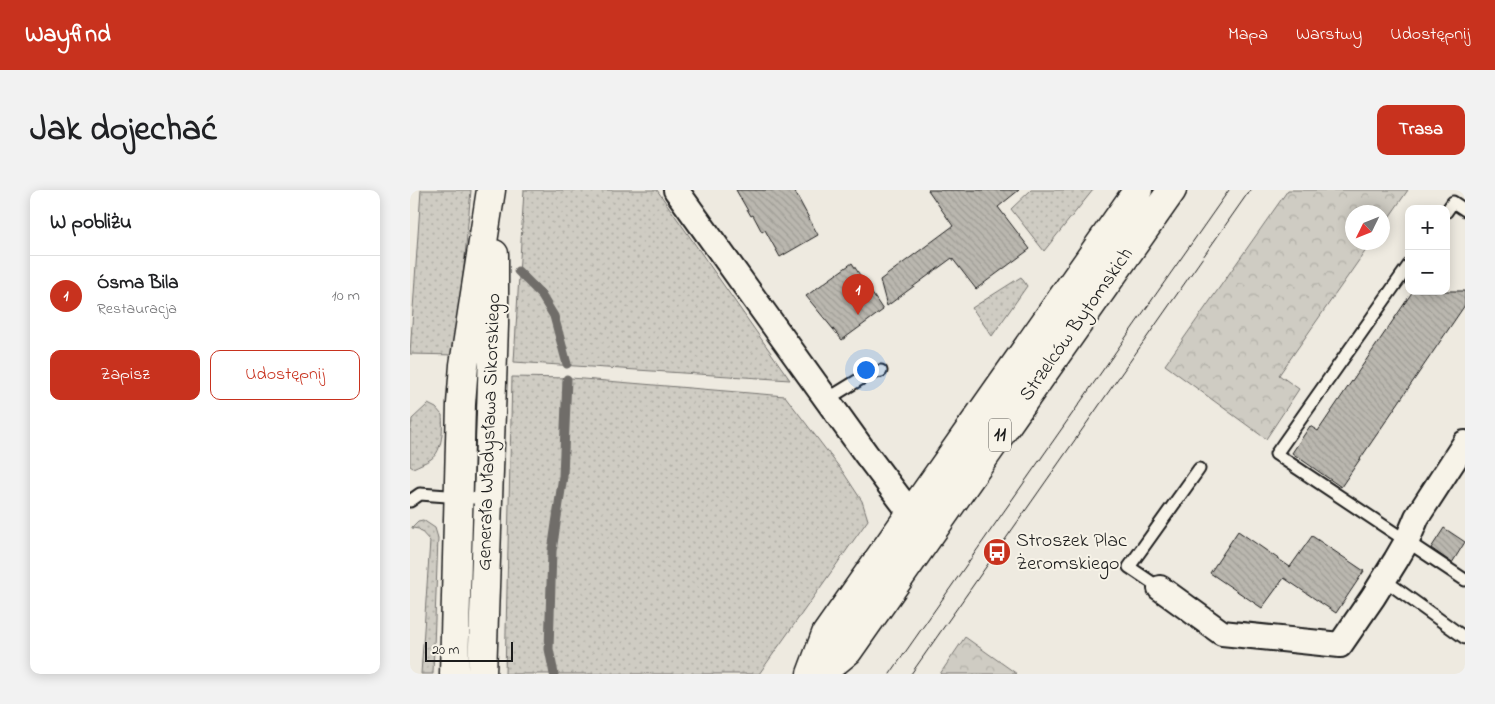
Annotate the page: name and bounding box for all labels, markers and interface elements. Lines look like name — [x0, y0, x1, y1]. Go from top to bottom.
text: Wayfind — [25, 18, 111, 53]
text: Mapa — [1228, 22, 1268, 48]
text: Warstwy — [1296, 22, 1362, 48]
text: Udostępnij — [1390, 22, 1470, 48]
text: Jak dojechać — [30, 105, 217, 156]
button: Trasa — [1377, 105, 1465, 155]
north arrow — [1345, 205, 1390, 250]
map controls — [1405, 205, 1450, 295]
button: + — [1405, 205, 1450, 250]
text: W pobliżu — [50, 208, 132, 238]
street label: Strzelców Bytomskich — [1013, 242, 1141, 408]
button: − — [1405, 250, 1450, 295]
text: Ósma Bila — [97, 270, 179, 297]
pin: 1 — [842, 274, 874, 315]
text: 1 — [63, 284, 69, 308]
text: 10 m — [332, 284, 360, 308]
street label: Generała Władysława Sikorskiego — [471, 293, 510, 571]
text: Restauracja — [97, 297, 177, 321]
button: Zapisz — [50, 350, 200, 400]
button: Udostępnij — [210, 350, 360, 400]
your location — [853, 357, 879, 383]
road number: 11 — [989, 418, 1011, 452]
place label: Stroszek Plac Żeromskiego — [1016, 527, 1127, 580]
bus stop icon: Stroszek Plac Żeromskiego — [982, 537, 1012, 567]
scale bar — [425, 639, 512, 662]
text: 20 m — [432, 640, 459, 661]

